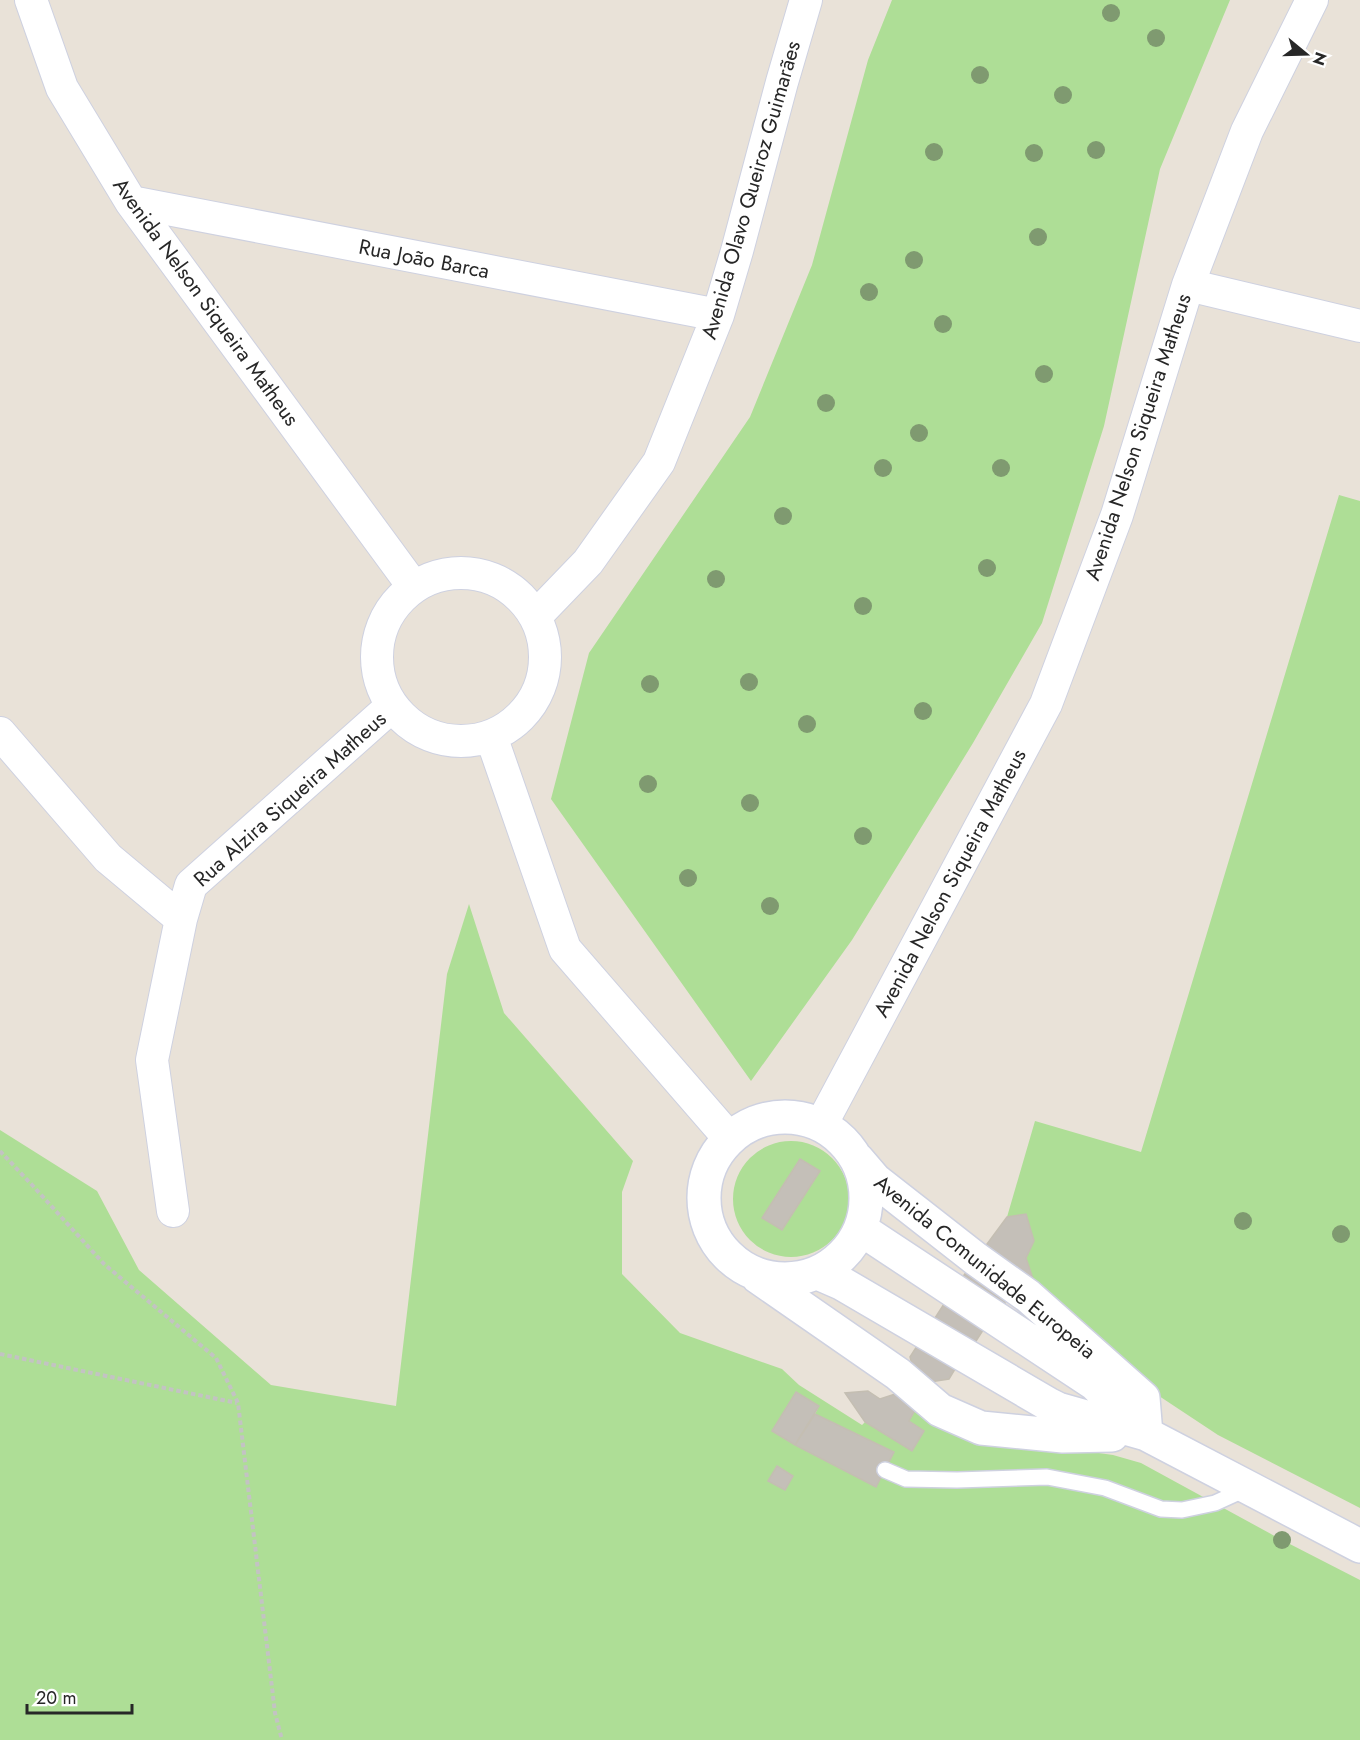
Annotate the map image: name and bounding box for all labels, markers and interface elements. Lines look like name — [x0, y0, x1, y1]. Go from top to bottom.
north arrow — [1276, 24, 1336, 84]
street label: Avenida Olavo Queiroz Guimarães — [694, 37, 808, 343]
text: N — [1307, 49, 1333, 68]
street label: Avenida Nelson Siqueira Matheus — [106, 172, 306, 432]
street label: Rua João Barca — [356, 232, 492, 286]
street label: Avenida Nelson Siqueira Matheus — [1077, 290, 1199, 584]
street label: Rua Alzira Siqueira Matheus — [187, 704, 393, 894]
street label: Avenida Nelson Siqueira Matheus — [866, 744, 1034, 1022]
street label: Avenida Comunidade Europeia — [868, 1168, 1102, 1366]
scale bar — [27, 1677, 132, 1715]
text: 20 m — [36, 1685, 76, 1711]

